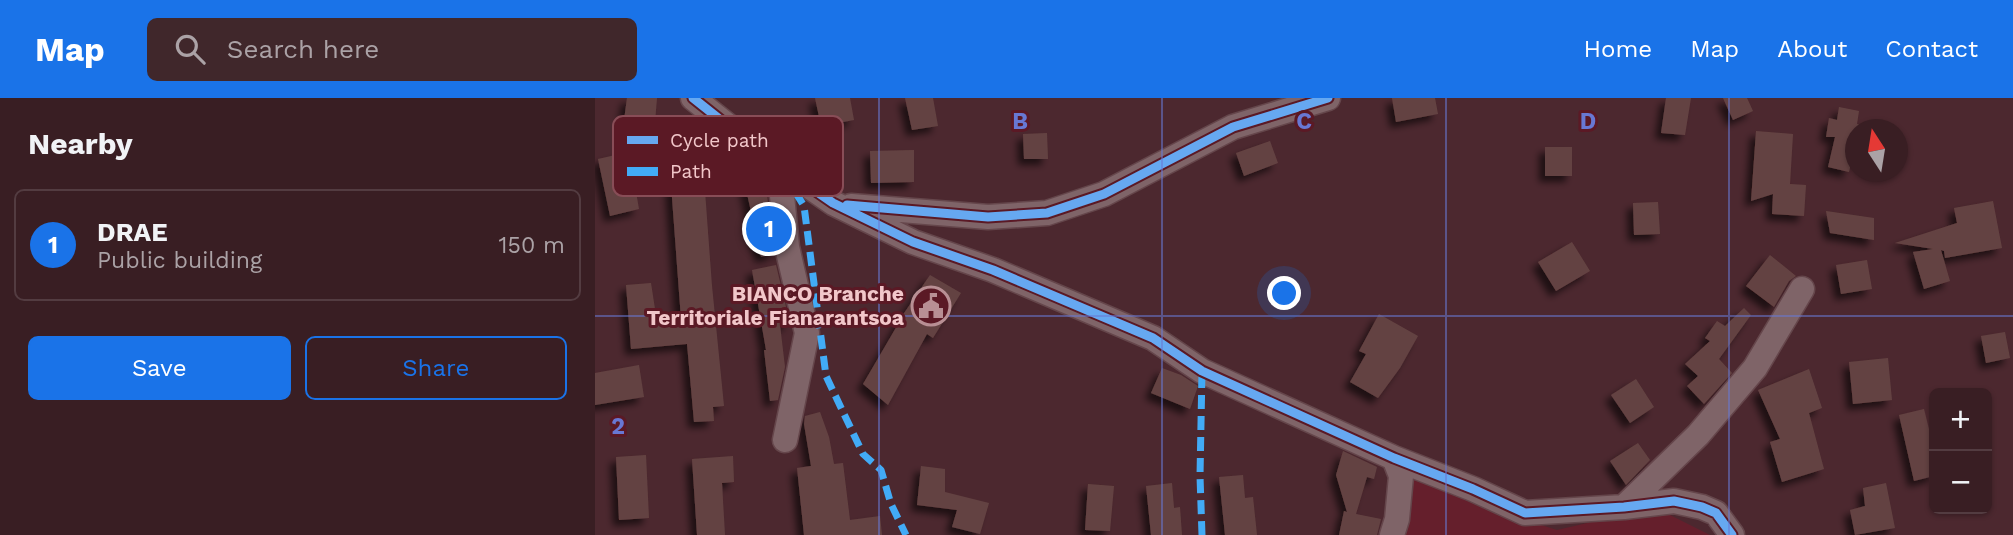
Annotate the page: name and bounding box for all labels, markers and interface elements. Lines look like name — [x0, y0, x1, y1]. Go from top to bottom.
search box — [147, 18, 637, 81]
text: Map — [35, 30, 105, 69]
icon: search — [171, 30, 209, 68]
text: Search here — [227, 34, 379, 64]
text: Home — [1584, 35, 1652, 63]
text: Map — [1690, 35, 1739, 63]
text: About — [1777, 35, 1847, 63]
text: Contact — [1885, 35, 1978, 63]
text: B — [1012, 108, 1028, 135]
text: C — [1296, 108, 1312, 135]
text: D — [1580, 108, 1596, 135]
legend — [613, 116, 843, 196]
north arrow — [1845, 119, 1908, 182]
text: Nearby — [28, 126, 133, 161]
text: Cycle path — [670, 129, 769, 152]
text: Path — [670, 160, 712, 183]
pin: 1 — [746, 203, 792, 255]
text: DRAE — [97, 217, 168, 247]
text: 1 — [48, 232, 58, 259]
text: 150 m — [499, 232, 565, 259]
text: Public building — [97, 247, 262, 274]
your location — [1267, 276, 1301, 310]
place label: BIANCO Branche Territoriale Fianarantsoa — [647, 281, 905, 330]
public building icon: BIANCO Branche Territoriale Fianarantsoa — [910, 285, 952, 327]
button: Save — [28, 336, 291, 400]
button: Share — [305, 336, 567, 400]
map controls — [1929, 388, 1992, 514]
button: + — [1929, 388, 1992, 451]
text: 2 — [611, 413, 625, 440]
button: − — [1929, 451, 1992, 514]

